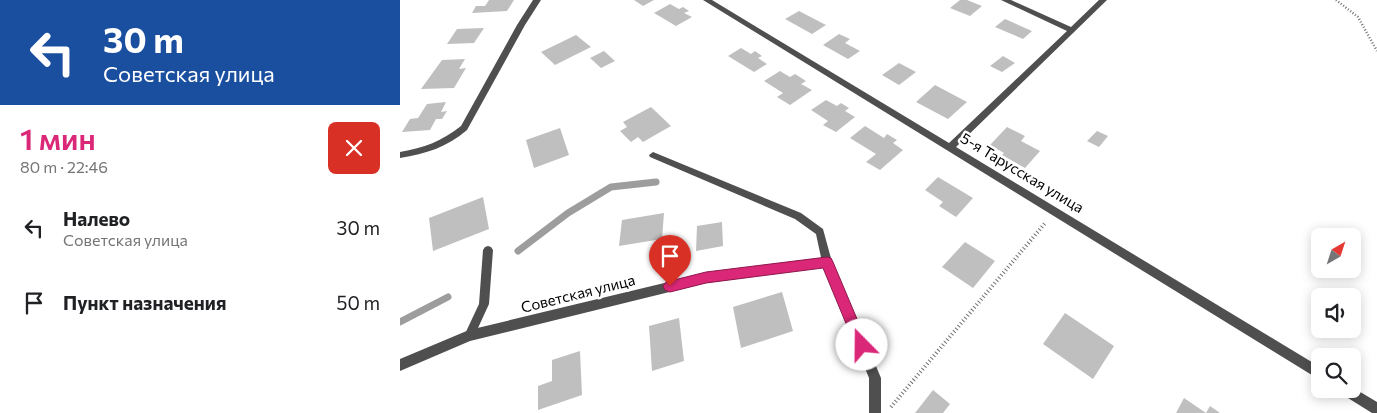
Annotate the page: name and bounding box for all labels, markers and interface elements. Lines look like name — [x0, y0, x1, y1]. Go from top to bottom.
text: 30 m — [103, 17, 184, 60]
icon: left — [20, 20, 85, 85]
text: Советская улица — [103, 60, 275, 87]
text: 1 мин — [20, 119, 96, 156]
button: close — [328, 122, 380, 174]
street label: 5-я Тарусская улица — [958, 128, 1087, 216]
text: 80 m · 22:46 — [20, 157, 108, 176]
text: Налево — [63, 207, 130, 230]
icon: left — [20, 214, 48, 242]
text: 30 m — [337, 216, 380, 239]
north arrow — [1311, 228, 1361, 278]
map controls — [1311, 228, 1361, 398]
text: Советская улица — [63, 230, 188, 249]
pin — [649, 235, 691, 286]
icon: arrive — [656, 242, 684, 270]
street label: Советская улица — [519, 270, 637, 316]
button: sound — [1311, 288, 1361, 338]
icon: arrive — [20, 289, 48, 317]
text: Пункт назначения — [63, 291, 226, 314]
text: 50 m — [336, 291, 380, 314]
position arrow — [835, 318, 887, 370]
button: search — [1311, 348, 1361, 398]

